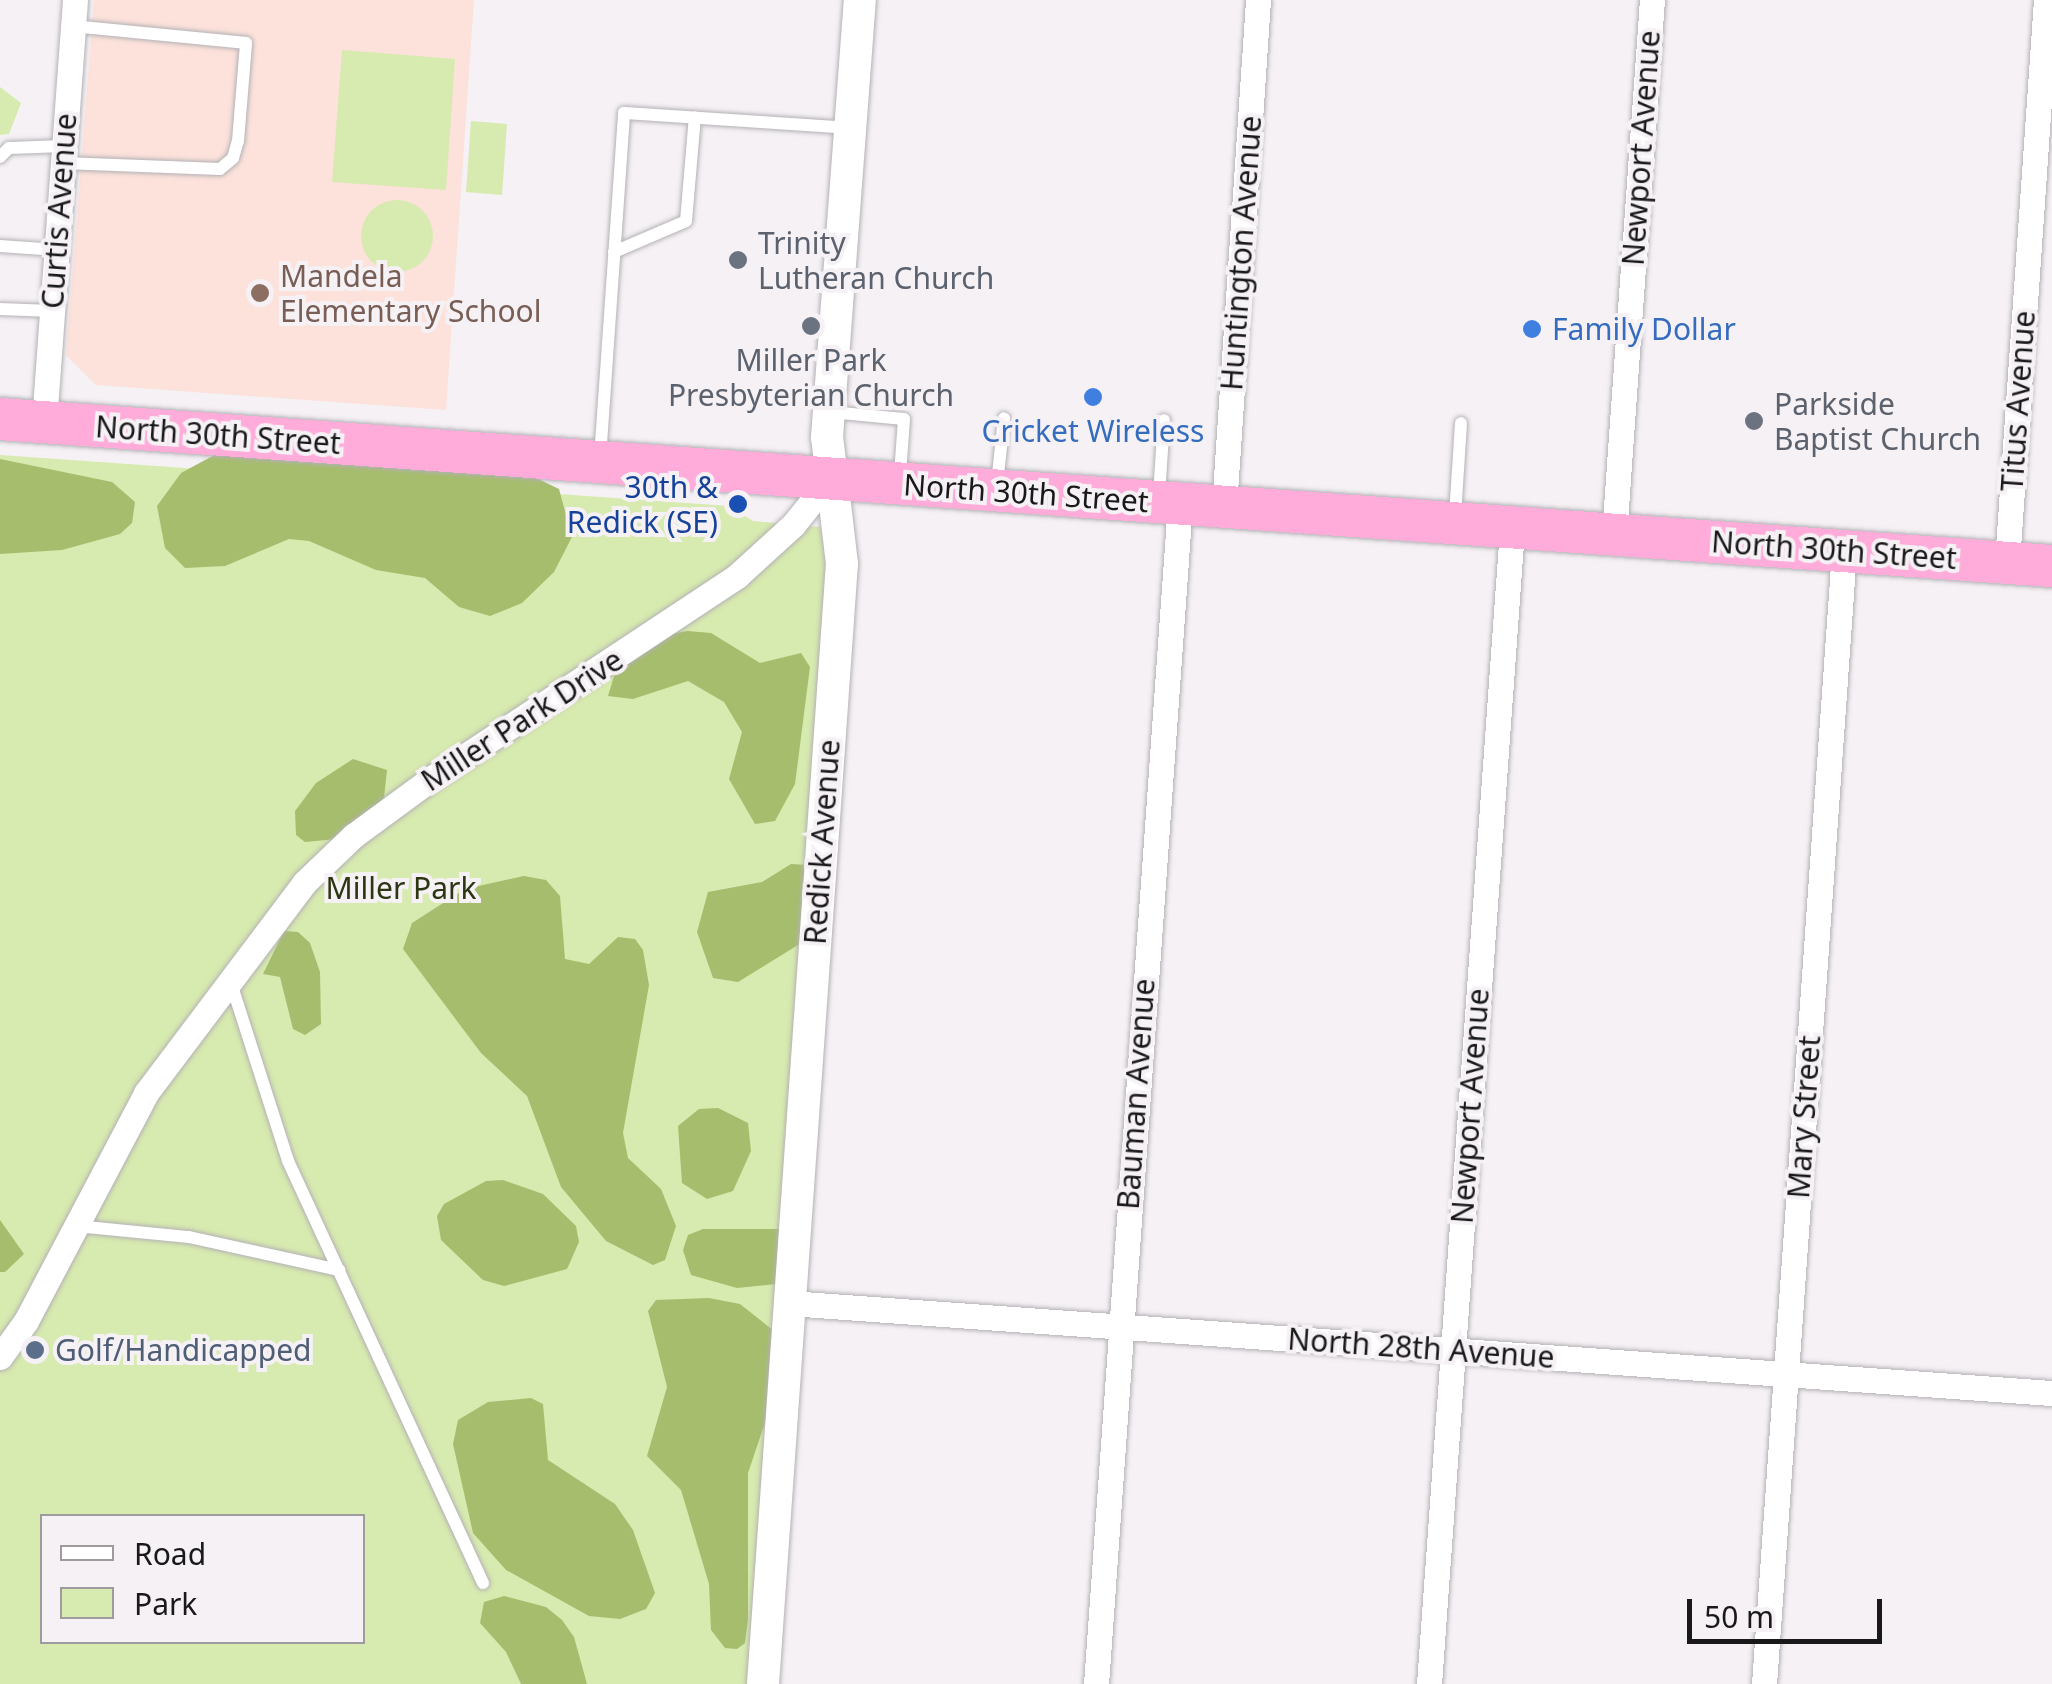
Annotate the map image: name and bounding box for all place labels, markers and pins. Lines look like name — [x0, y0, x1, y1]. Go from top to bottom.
place label: Trinity Lutheran Church — [758, 225, 994, 296]
marker: Trinity Lutheran Church — [727, 249, 749, 271]
place label: Mandela Elementary School — [280, 258, 541, 328]
marker: Mandela Elementary School — [249, 282, 271, 304]
place label: Family Dollar — [1552, 311, 1736, 347]
marker: Miller Park Presbyterian Church — [800, 315, 822, 337]
marker: Family Dollar — [1521, 318, 1543, 340]
place label: Miller Park Presbyterian Church — [668, 342, 954, 412]
marker: Cricket Wireless — [1082, 386, 1104, 408]
place label: Parkside Baptist Church — [1774, 386, 1981, 456]
marker: Parkside Baptist Church — [1743, 410, 1765, 432]
place label: Cricket Wireless — [982, 413, 1204, 449]
place label: 30th & Redick (SE) — [567, 469, 718, 540]
marker: 30th & Redick (SE) — [727, 493, 749, 515]
place label: Golf/Handicapped — [55, 1332, 311, 1368]
marker: Golf/Handicapped — [24, 1339, 46, 1361]

